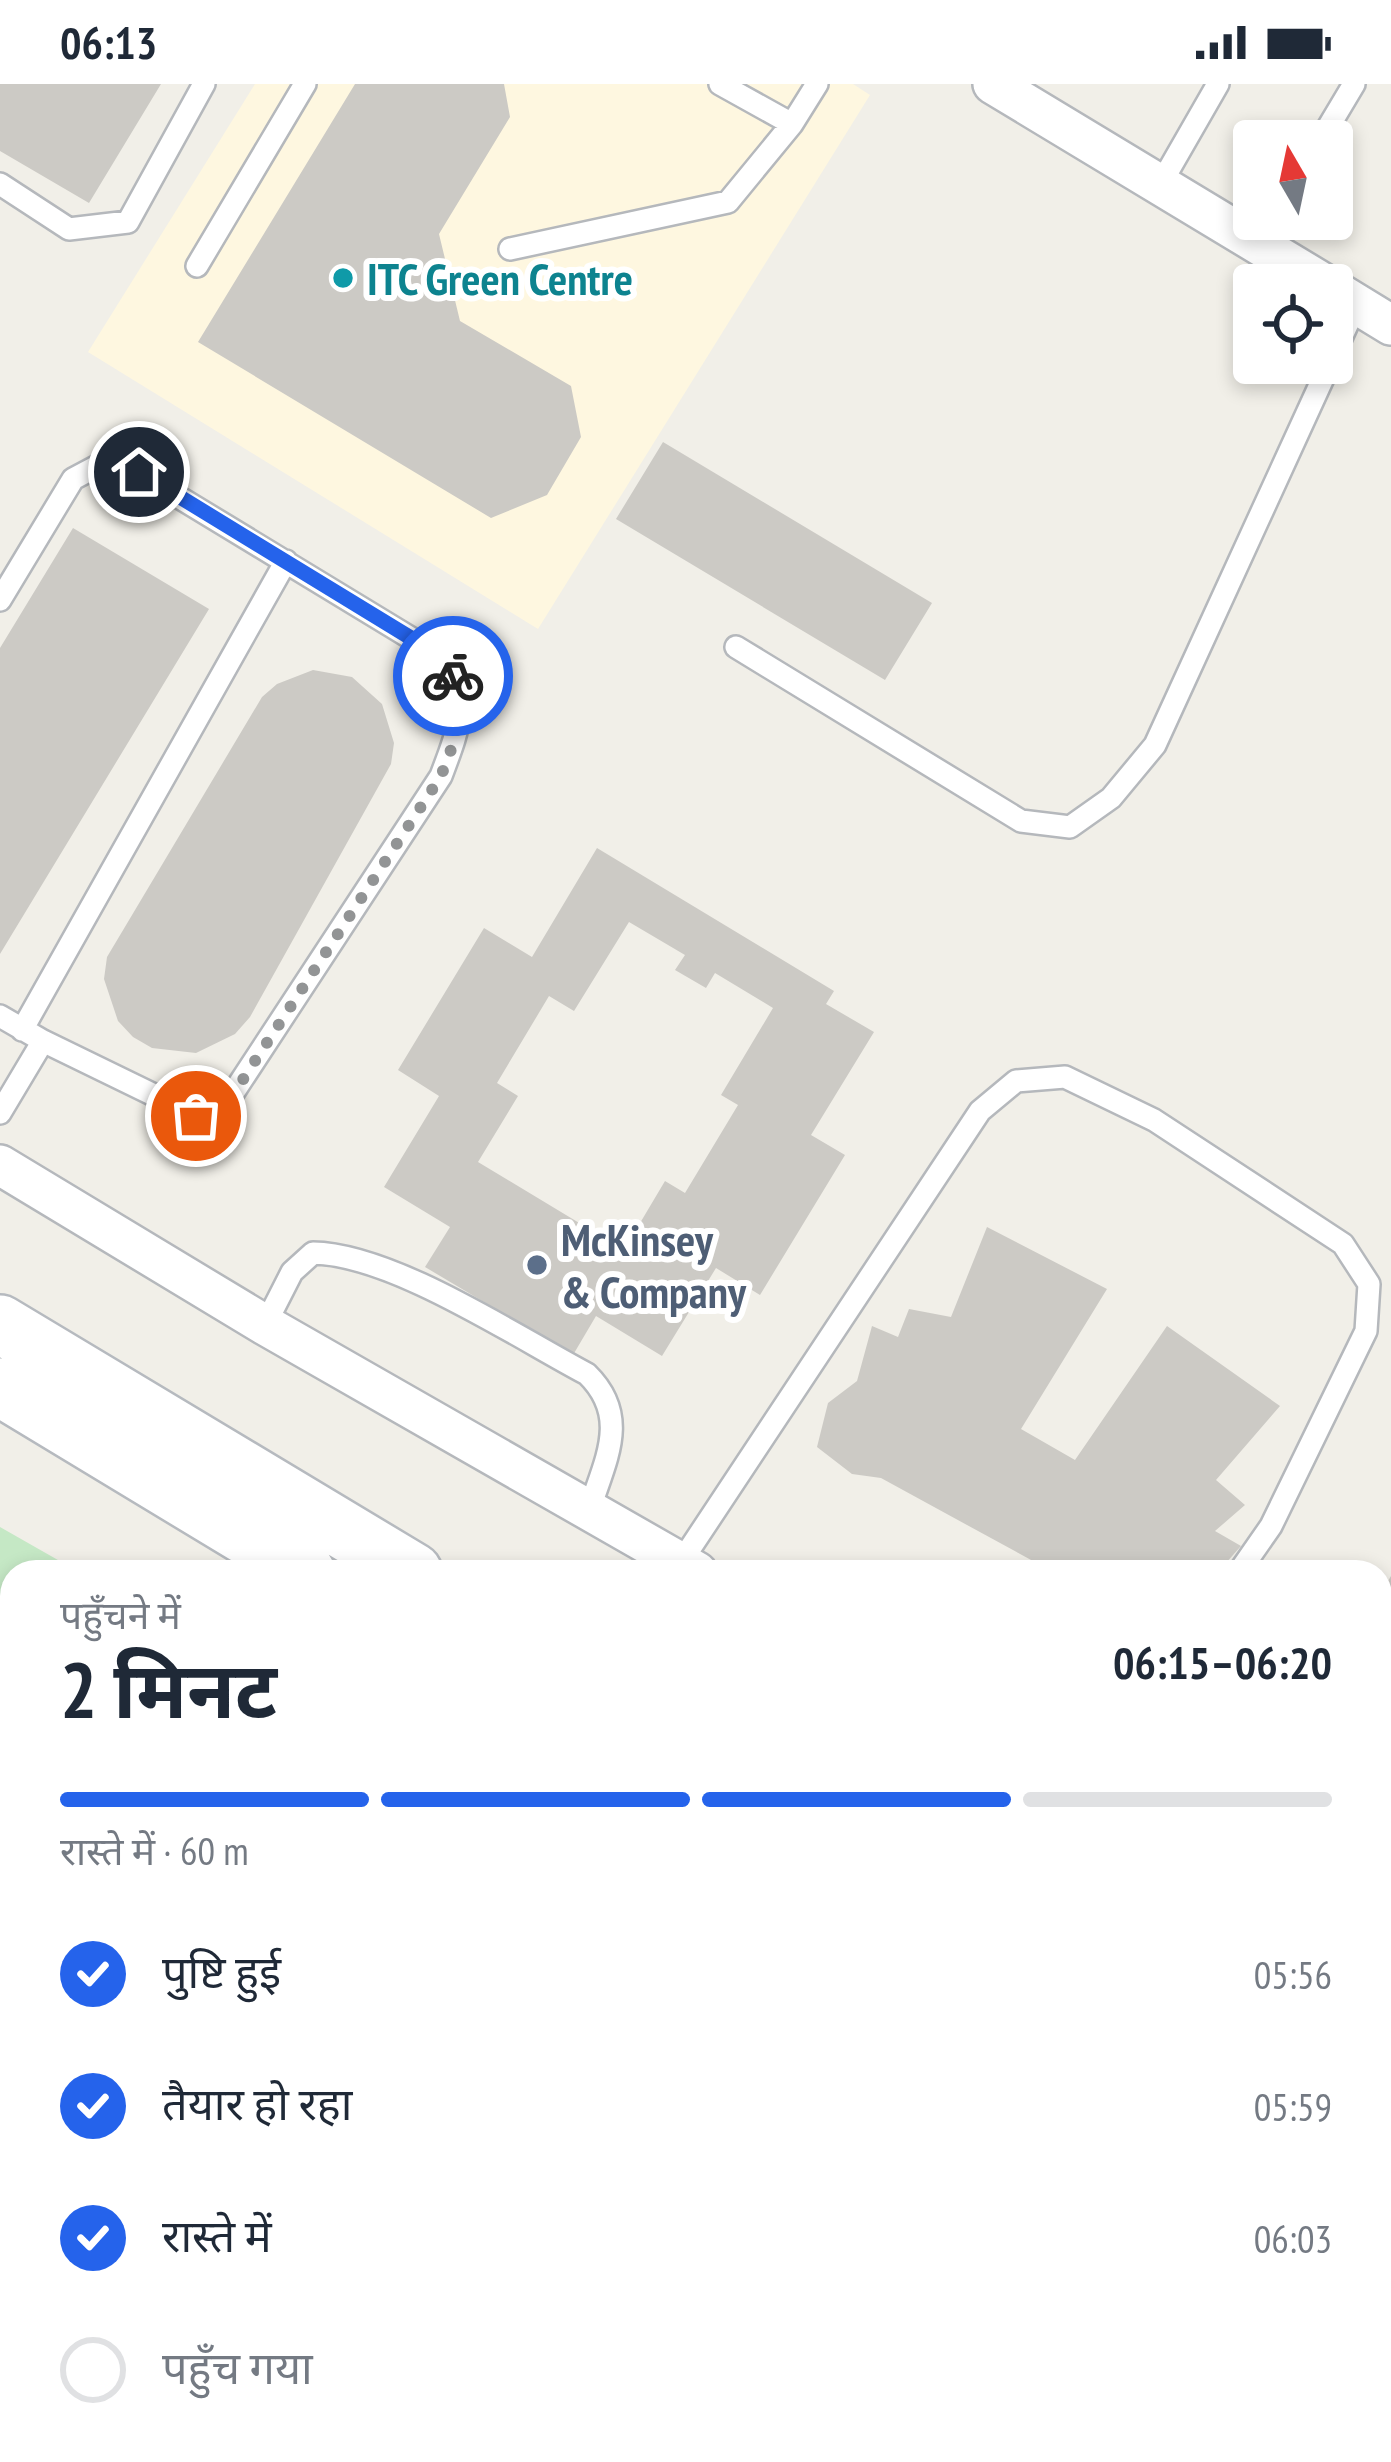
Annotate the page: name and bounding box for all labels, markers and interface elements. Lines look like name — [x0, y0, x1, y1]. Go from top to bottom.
text: 06:13 — [60, 13, 157, 71]
north arrow — [1233, 120, 1353, 240]
map controls — [1233, 120, 1353, 384]
place label: ITC Green Centre — [367, 249, 633, 307]
button: locate — [1233, 264, 1353, 384]
marker: ITC Green Centre — [330, 265, 356, 291]
pin — [88, 421, 190, 523]
icon: home — [106, 439, 172, 505]
courier — [393, 616, 513, 736]
icon: bike — [420, 643, 486, 709]
pin — [145, 1065, 247, 1167]
icon: bag — [163, 1083, 229, 1149]
place label: McKinsey & Company — [561, 1210, 747, 1320]
marker: McKinsey & Company — [524, 1252, 550, 1278]
text: पहुँचने में — [60, 1589, 181, 1640]
text: 06:15–06:20 — [1113, 1633, 1332, 1691]
text: 2 मिनट — [60, 1639, 277, 1740]
text: रास्ते में · 60 m — [60, 1825, 249, 1876]
icon: check — [60, 1941, 126, 2007]
text: पुष्टि हुई — [162, 1942, 281, 2000]
text: 05:56 — [1254, 1949, 1332, 2000]
icon: check — [60, 2073, 126, 2139]
text: तैयार हो रहा — [162, 2074, 352, 2132]
text: 05:59 — [1254, 2081, 1332, 2132]
icon: check — [60, 2205, 126, 2271]
text: रास्ते में — [162, 2206, 272, 2264]
text: 06:03 — [1254, 2213, 1332, 2264]
text: पहुँच गया — [162, 2338, 313, 2396]

